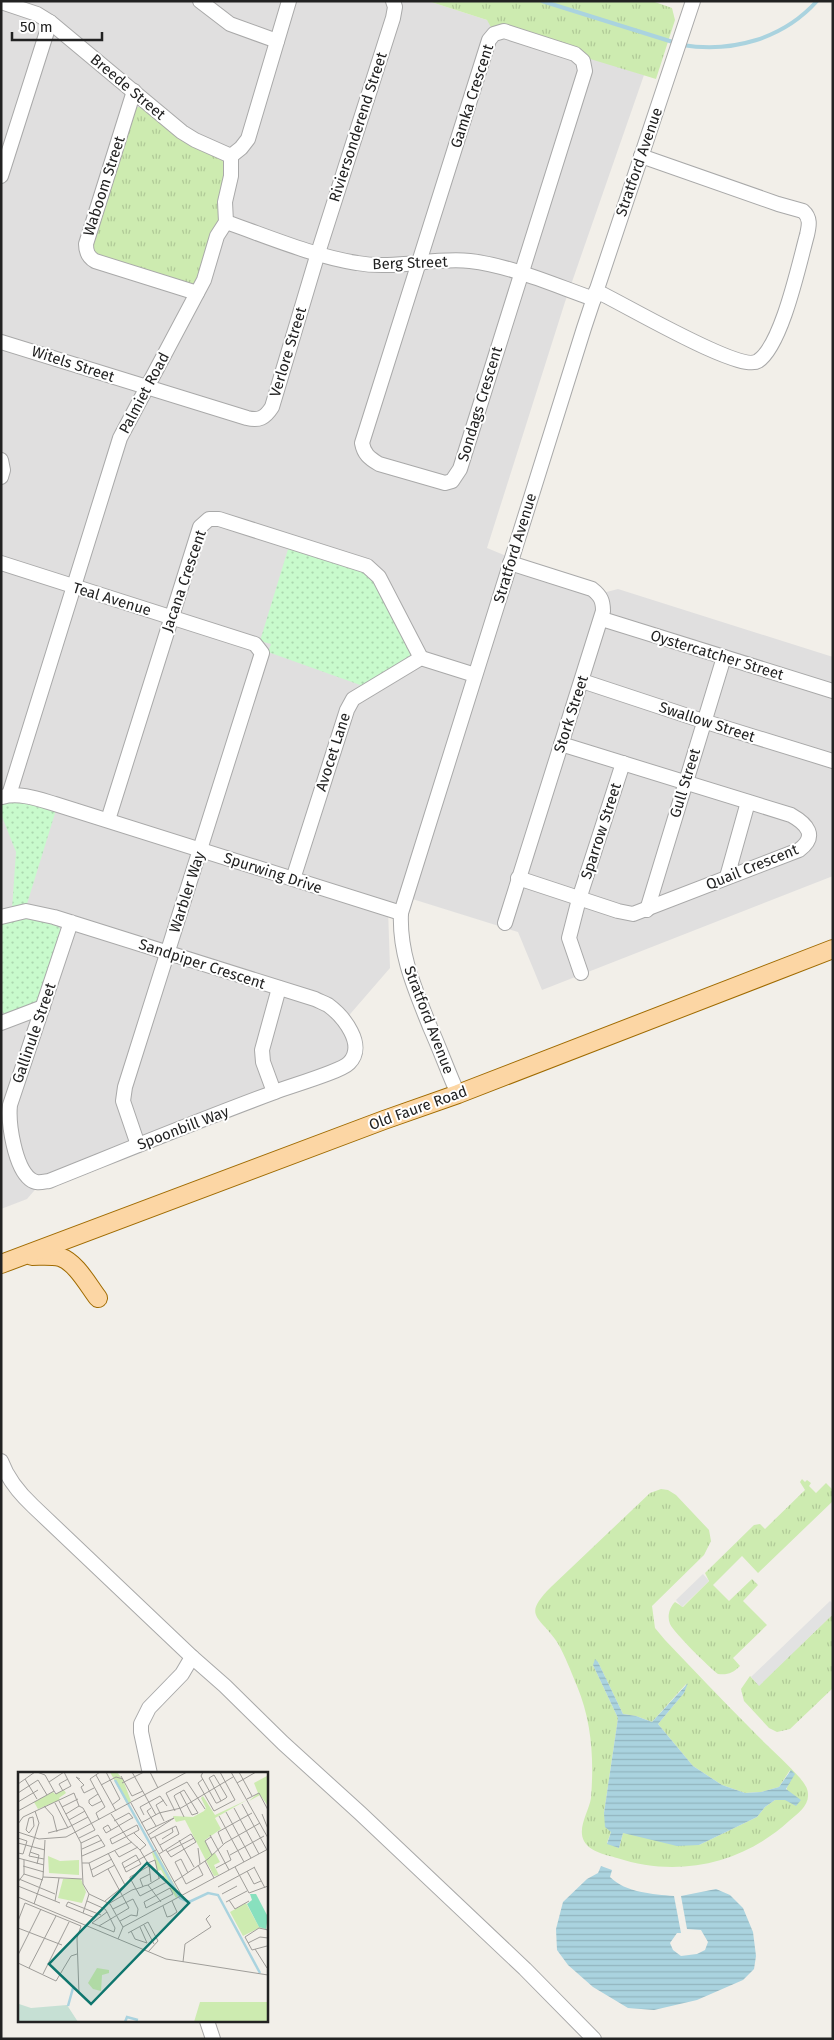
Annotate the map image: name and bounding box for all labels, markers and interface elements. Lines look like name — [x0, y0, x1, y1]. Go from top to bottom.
scale bar — [12, 10, 102, 42]
text: 50 m — [20, 18, 53, 36]
street label: Gamka Crescent — [447, 41, 497, 150]
street label: Riviersonderend Street — [325, 49, 391, 204]
street label: Breede Street — [87, 50, 170, 124]
street label: Stratford Avenue — [612, 105, 666, 219]
street label: Waboom Street — [79, 133, 129, 238]
street label: Berg Street — [372, 253, 449, 273]
street label: Verlore Street — [266, 304, 310, 399]
street label: Witels Street — [29, 342, 117, 386]
street label: Sondags Crescent — [454, 344, 506, 464]
street label: Palmiet Road — [115, 349, 173, 437]
street label: Stratford Avenue — [490, 491, 540, 605]
street label: Jacana Crescent — [158, 527, 210, 634]
street label: Teal Avenue — [71, 579, 153, 619]
street label: Oystercatcher Street — [648, 626, 786, 684]
street label: Stork Street — [550, 672, 592, 755]
street label: Swallow Street — [657, 698, 758, 746]
street label: Avocet Lane — [312, 710, 354, 794]
street label: Gull Street — [666, 746, 704, 820]
street label: Sparrow Street — [577, 780, 625, 882]
street label: Quail Crescent — [703, 840, 801, 894]
street label: Warbler Way — [165, 849, 209, 935]
street label: Spurwing Drive — [222, 849, 324, 897]
street label: Sandpiper Crescent — [136, 935, 268, 993]
street label: Stratford Avenue — [400, 963, 458, 1077]
street label: Gallinule Street — [8, 980, 60, 1086]
street label: Old Faure Road — [366, 1082, 470, 1134]
street label: Spoonbill Way — [135, 1102, 232, 1154]
inset map — [18, 1772, 268, 2022]

